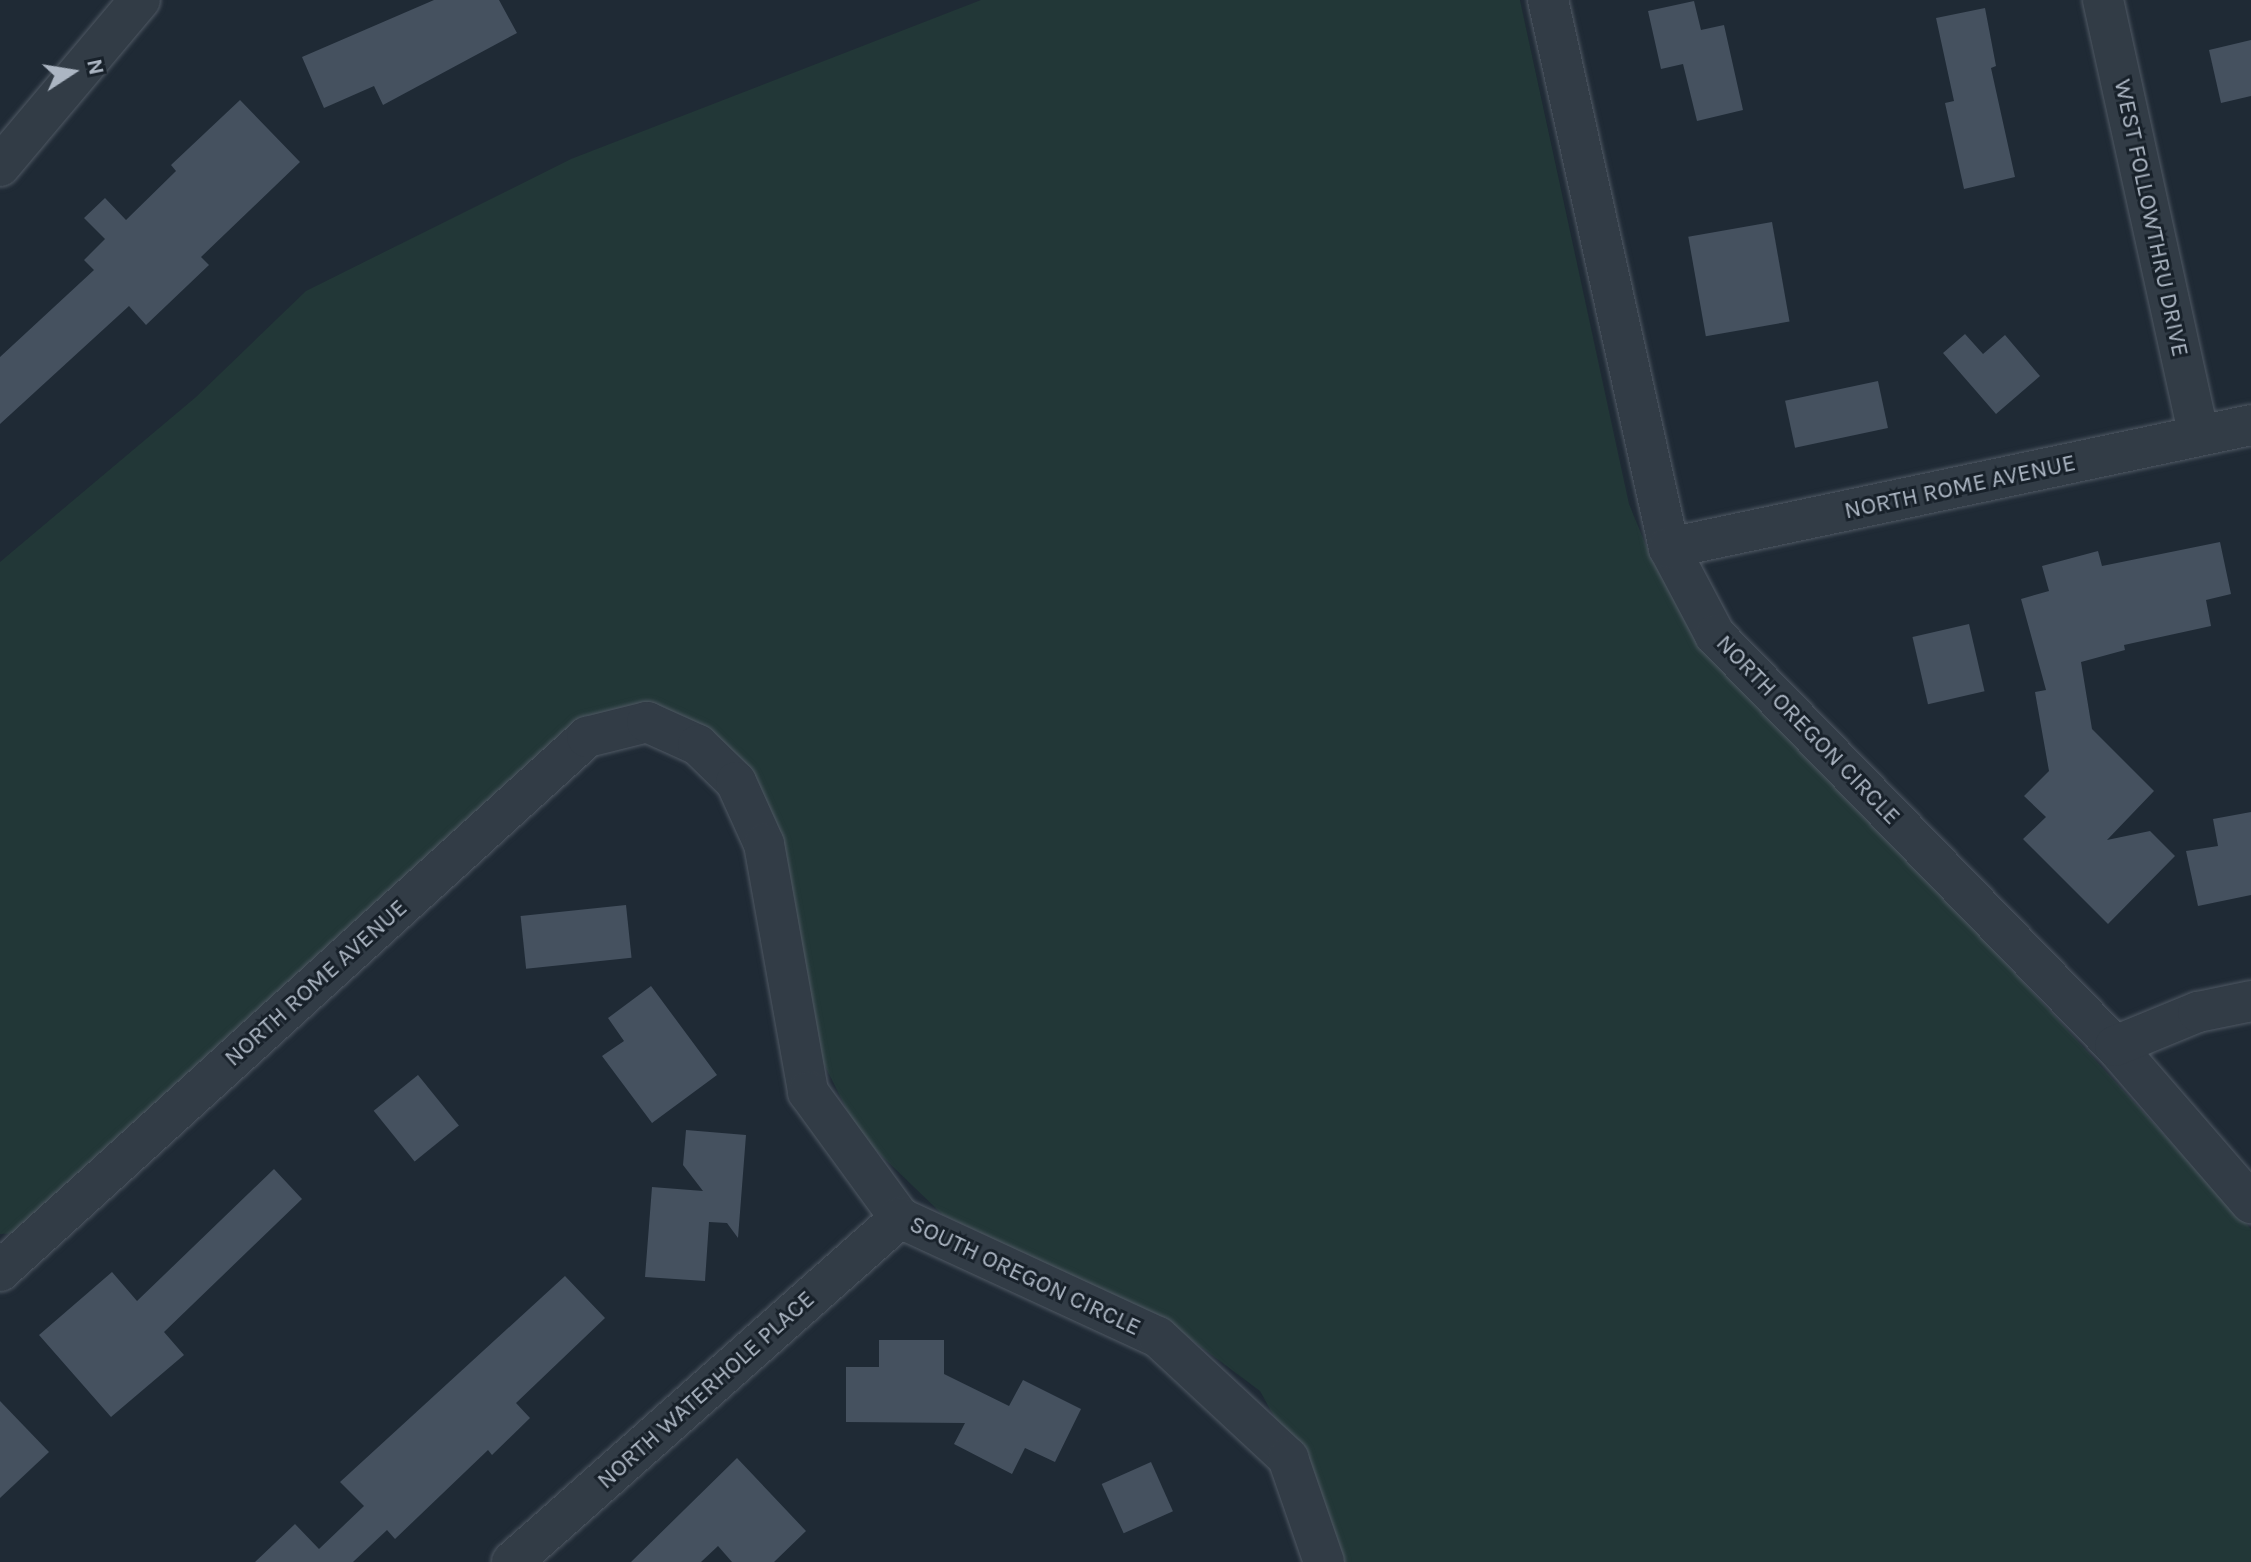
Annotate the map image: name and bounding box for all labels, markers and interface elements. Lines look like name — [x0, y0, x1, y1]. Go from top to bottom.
north arrow — [32, 32, 112, 112]
text: N — [81, 57, 110, 77]
street label: WEST FOLLOWTHRU DRIVE — [2107, 77, 2195, 359]
street label: NORTH ROME AVENUE — [1842, 448, 2078, 526]
street label: NORTH OREGON CIRCLE — [1710, 629, 1906, 831]
street label: NORTH ROME AVENUE — [219, 893, 413, 1073]
street label: SOUTH OREGON CIRCLE — [905, 1210, 1145, 1342]
street label: NORTH WATERHOLE PLACE — [591, 1285, 821, 1495]

